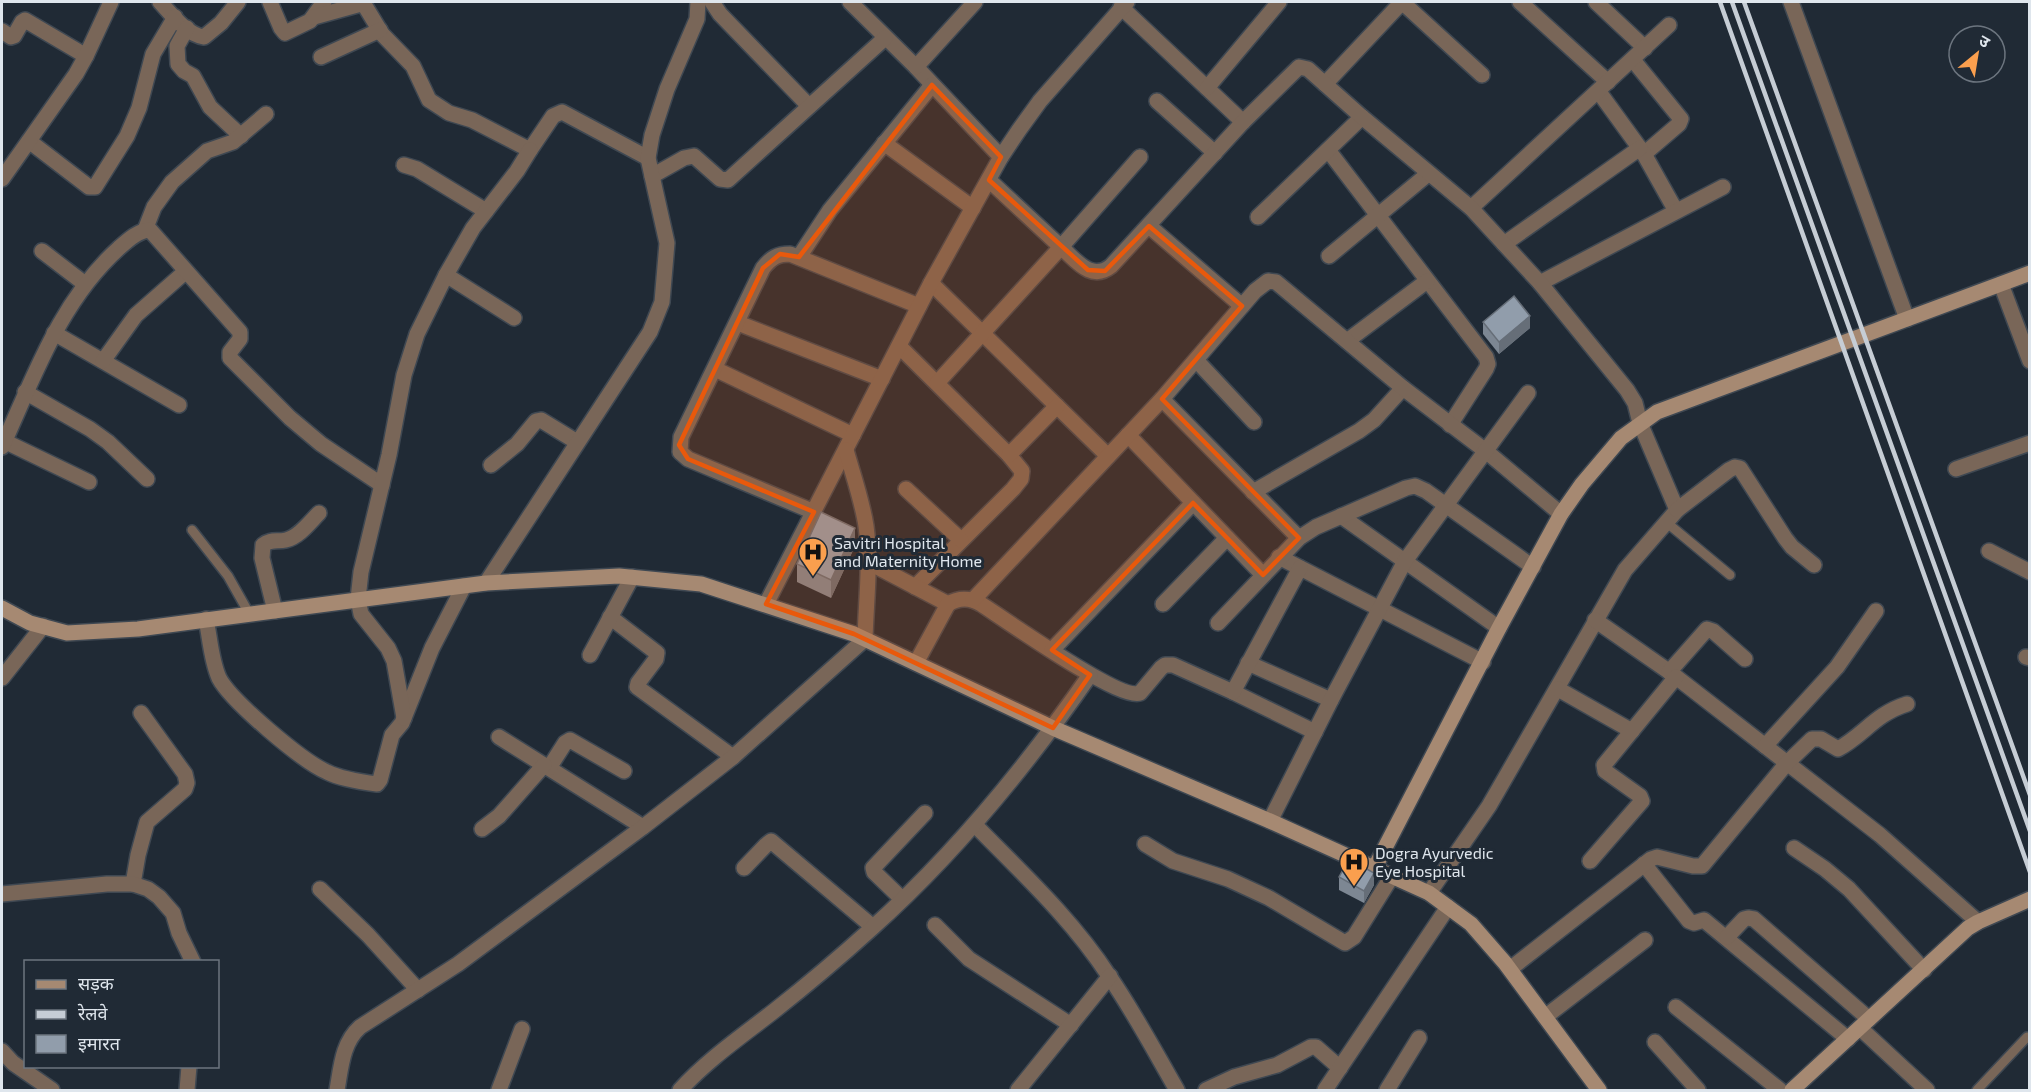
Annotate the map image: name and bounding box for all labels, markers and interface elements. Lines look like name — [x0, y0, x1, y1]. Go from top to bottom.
north arrow — [1947, 24, 2007, 84]
text: उ — [1976, 30, 1994, 51]
place label: Savitri Hospital and Maternity Home — [834, 533, 982, 570]
hospital icon: Savitri Hospital and Maternity Home — [797, 536, 829, 578]
place label: Dogra Ayurvedic Eye Hospital — [1375, 843, 1494, 880]
hospital icon: Dogra Ayurvedic Eye Hospital — [1338, 846, 1370, 888]
legend — [24, 960, 219, 1068]
text: सड़क — [78, 972, 115, 994]
text: रेलवे — [77, 1002, 109, 1024]
text: इमारत — [78, 1032, 121, 1054]

